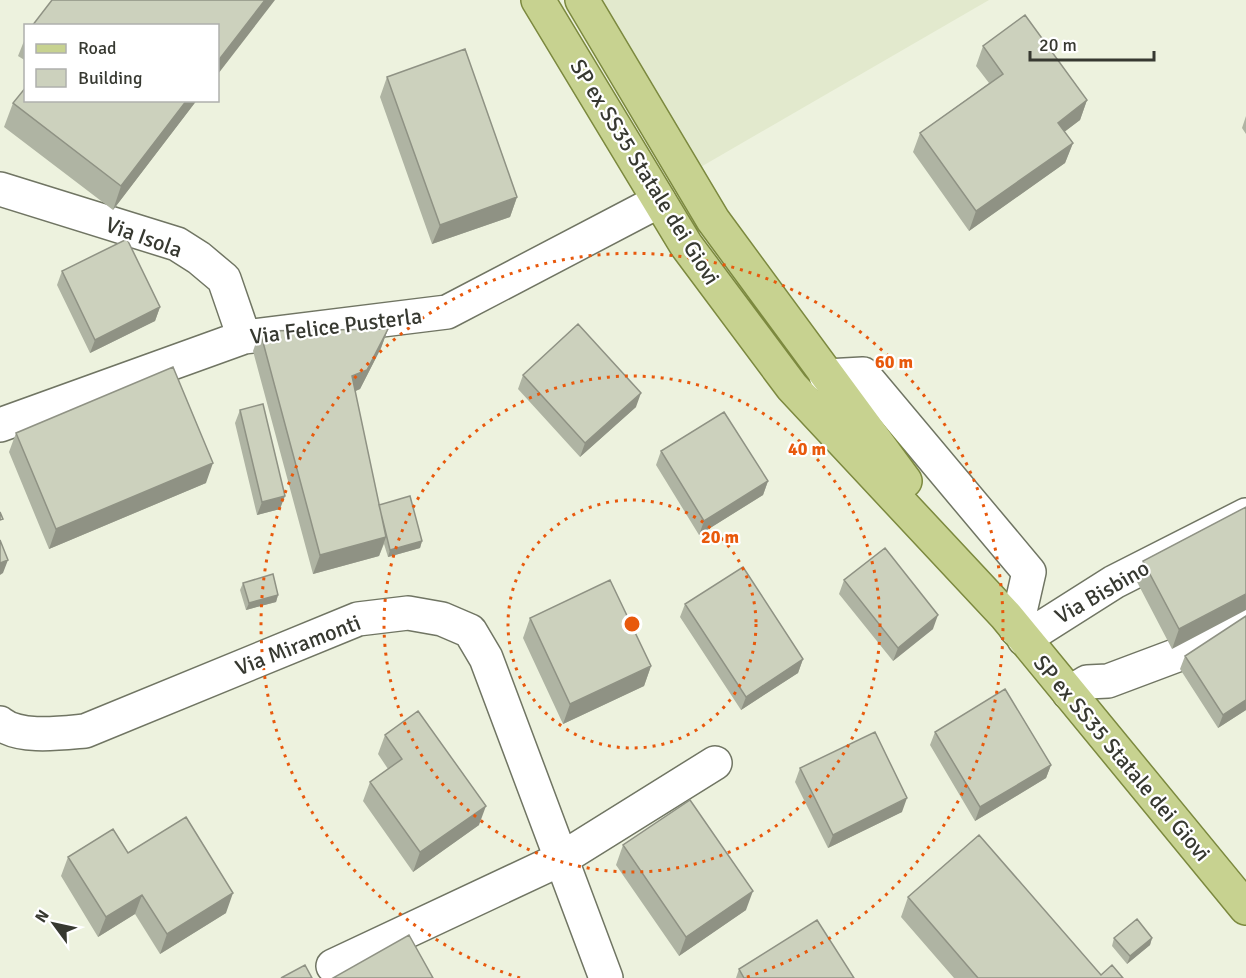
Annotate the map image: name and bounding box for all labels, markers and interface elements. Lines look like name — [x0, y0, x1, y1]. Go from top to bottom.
legend — [24, 24, 219, 102]
scale bar — [1030, 24, 1154, 62]
text: 20 m — [1039, 34, 1077, 56]
text: Road — [78, 37, 117, 59]
street label: SP ex SS35 Statale dei Giovi — [564, 54, 726, 290]
text: Building — [78, 67, 142, 89]
street label: Via Isola — [102, 211, 186, 263]
street label: Via Felice Pusterla — [249, 302, 423, 350]
text: 60 m — [875, 351, 913, 373]
text: 40 m — [788, 438, 826, 460]
text: 20 m — [701, 526, 739, 548]
street label: Via Bisbino — [1050, 554, 1154, 630]
street label: Via Miramonti — [231, 609, 365, 681]
centre of rings — [622, 614, 642, 634]
street label: SP ex SS35 Statale dei Giovi — [1028, 649, 1216, 867]
north arrow — [24, 894, 84, 954]
text: N — [31, 906, 54, 926]

